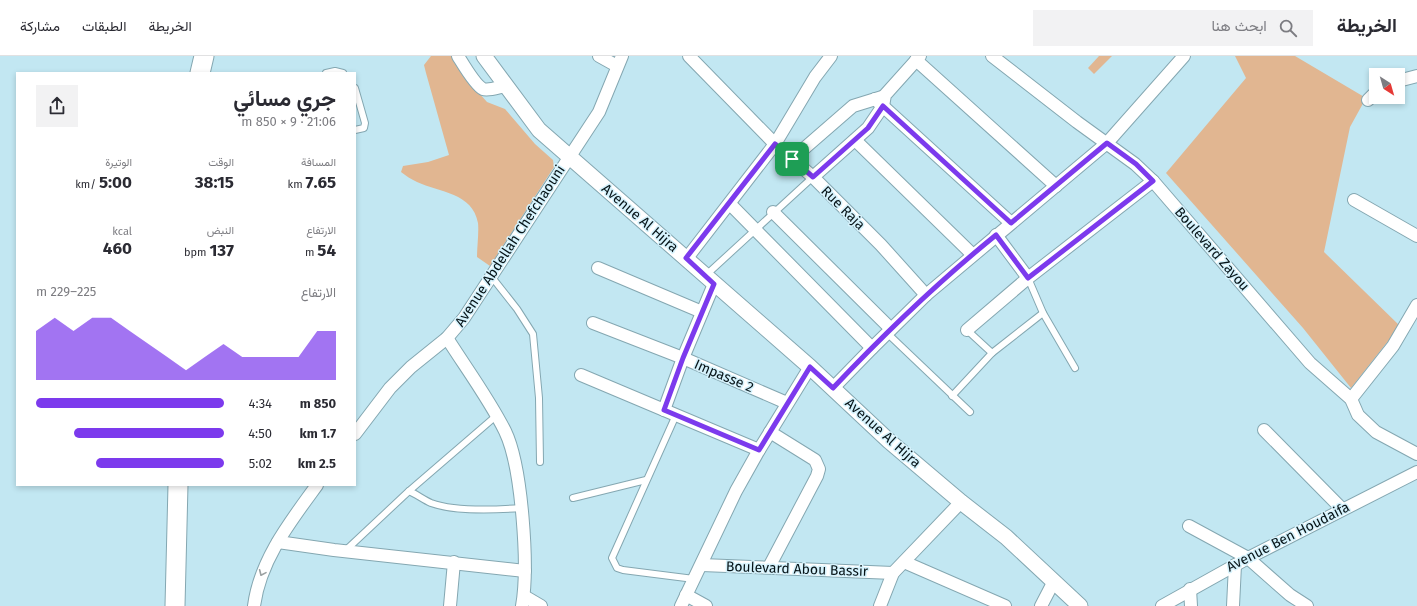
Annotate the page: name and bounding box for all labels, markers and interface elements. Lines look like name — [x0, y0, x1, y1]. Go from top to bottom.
search box — [1033, 10, 1313, 46]
text: الخريطة — [1337, 14, 1397, 37]
text: ابحث هنا — [1211, 17, 1267, 35]
icon: search — [1277, 17, 1299, 39]
text: مشاركة — [20, 18, 60, 35]
text: الطبقات — [82, 18, 126, 35]
text: الخريطة — [148, 18, 192, 35]
north arrow — [1369, 68, 1405, 104]
map controls — [1369, 68, 1405, 104]
button: share — [36, 85, 78, 127]
text: جري مسائي — [233, 85, 336, 112]
text: 21:06 · 9 × 850 m — [241, 114, 336, 129]
pin — [775, 142, 809, 176]
icon: arrive — [781, 148, 803, 170]
text: الوتيرة — [105, 156, 132, 169]
text: الوقت — [208, 156, 234, 169]
text: المسافة — [301, 156, 336, 169]
street label: Avenue Abdellah Chefchaouni — [451, 162, 569, 330]
text: 5:00 — [99, 172, 132, 193]
text: 38:15 — [195, 172, 234, 193]
text: 7.65 — [306, 172, 336, 193]
text: /km — [75, 178, 99, 191]
text: km — [288, 178, 306, 191]
street label: Avenue Al Hijra — [598, 180, 682, 256]
street label: Rue Raja — [817, 182, 869, 234]
street label: Boulevard Zayou — [1171, 204, 1253, 294]
text: النبض — [207, 224, 234, 237]
text: الارتفاع — [306, 224, 336, 237]
text: kcal — [112, 225, 132, 238]
text: 460 — [103, 238, 132, 259]
text: 137 — [209, 240, 234, 261]
text: 54 — [317, 240, 336, 261]
text: bpm — [184, 246, 209, 259]
text: m — [305, 246, 317, 259]
text: 225–229 m — [36, 284, 96, 299]
text: الارتفاع — [301, 285, 336, 300]
street label: Impasse 2 — [692, 356, 756, 396]
street label: Avenue Al Hijra — [842, 395, 924, 471]
text: 4:34 — [249, 396, 272, 411]
text: 850 m — [300, 396, 336, 411]
text: 4:50 — [248, 426, 272, 441]
text: 1.7 km — [299, 426, 336, 441]
text: 5:02 — [249, 456, 272, 471]
text: 2.5 km — [298, 456, 336, 471]
street label: Avenue Ben Houdaifa — [1224, 499, 1352, 575]
street label: Boulevard Abou Bassir — [726, 558, 869, 580]
one-way arrow — [259, 568, 267, 576]

